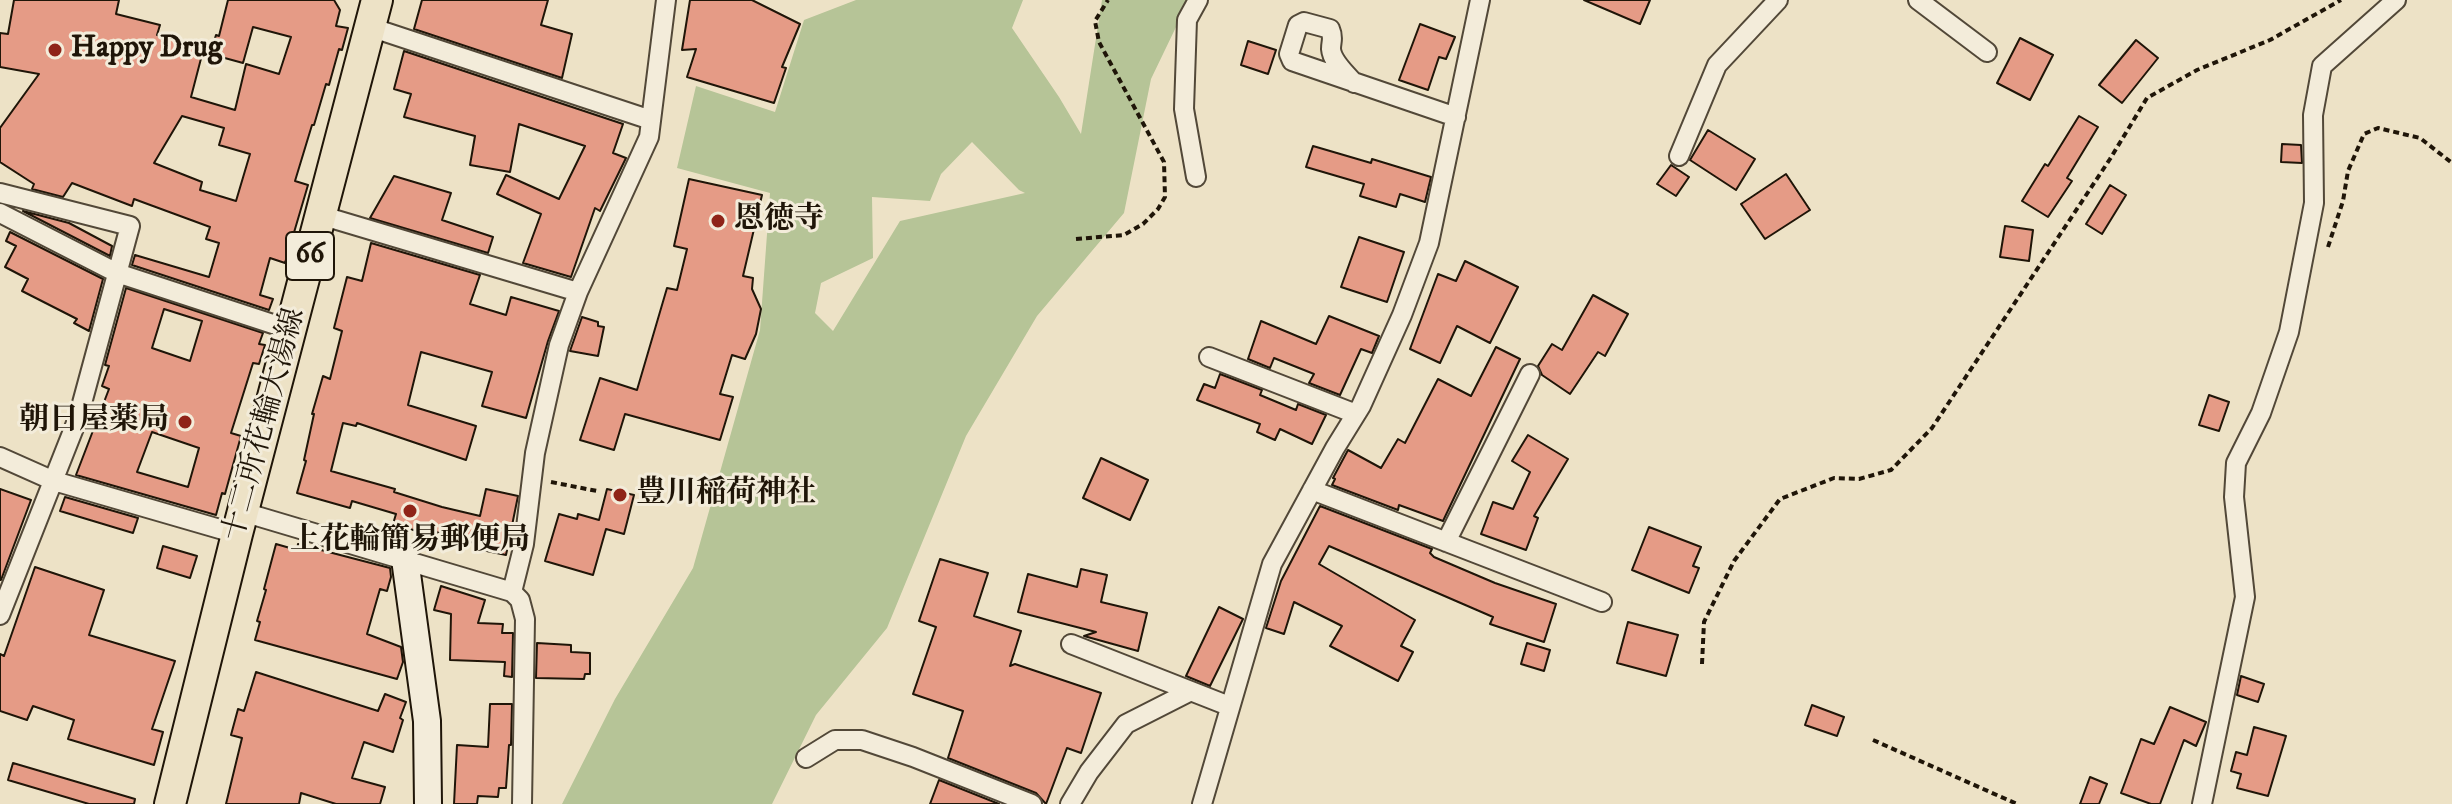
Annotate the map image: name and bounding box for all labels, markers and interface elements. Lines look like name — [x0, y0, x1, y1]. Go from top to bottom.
place label: Happy Drug — [71, 32, 222, 68]
marker: Happy Drug — [46, 41, 64, 59]
place label: 恩徳寺 — [734, 203, 824, 239]
marker: 恩徳寺 — [709, 212, 727, 230]
road number: 66 — [286, 232, 334, 280]
street label: 十二所花輪大湯線 — [218, 304, 314, 546]
place label: 朝日屋薬局 — [19, 404, 169, 440]
marker: 朝日屋薬局 — [176, 413, 194, 431]
place label: 豊川稲荷神社 — [636, 477, 816, 513]
marker: 豊川稲荷神社 — [611, 486, 629, 504]
marker: 上花輪簡易郵便局 — [401, 502, 419, 520]
place label: 上花輪簡易郵便局 — [290, 524, 530, 560]

